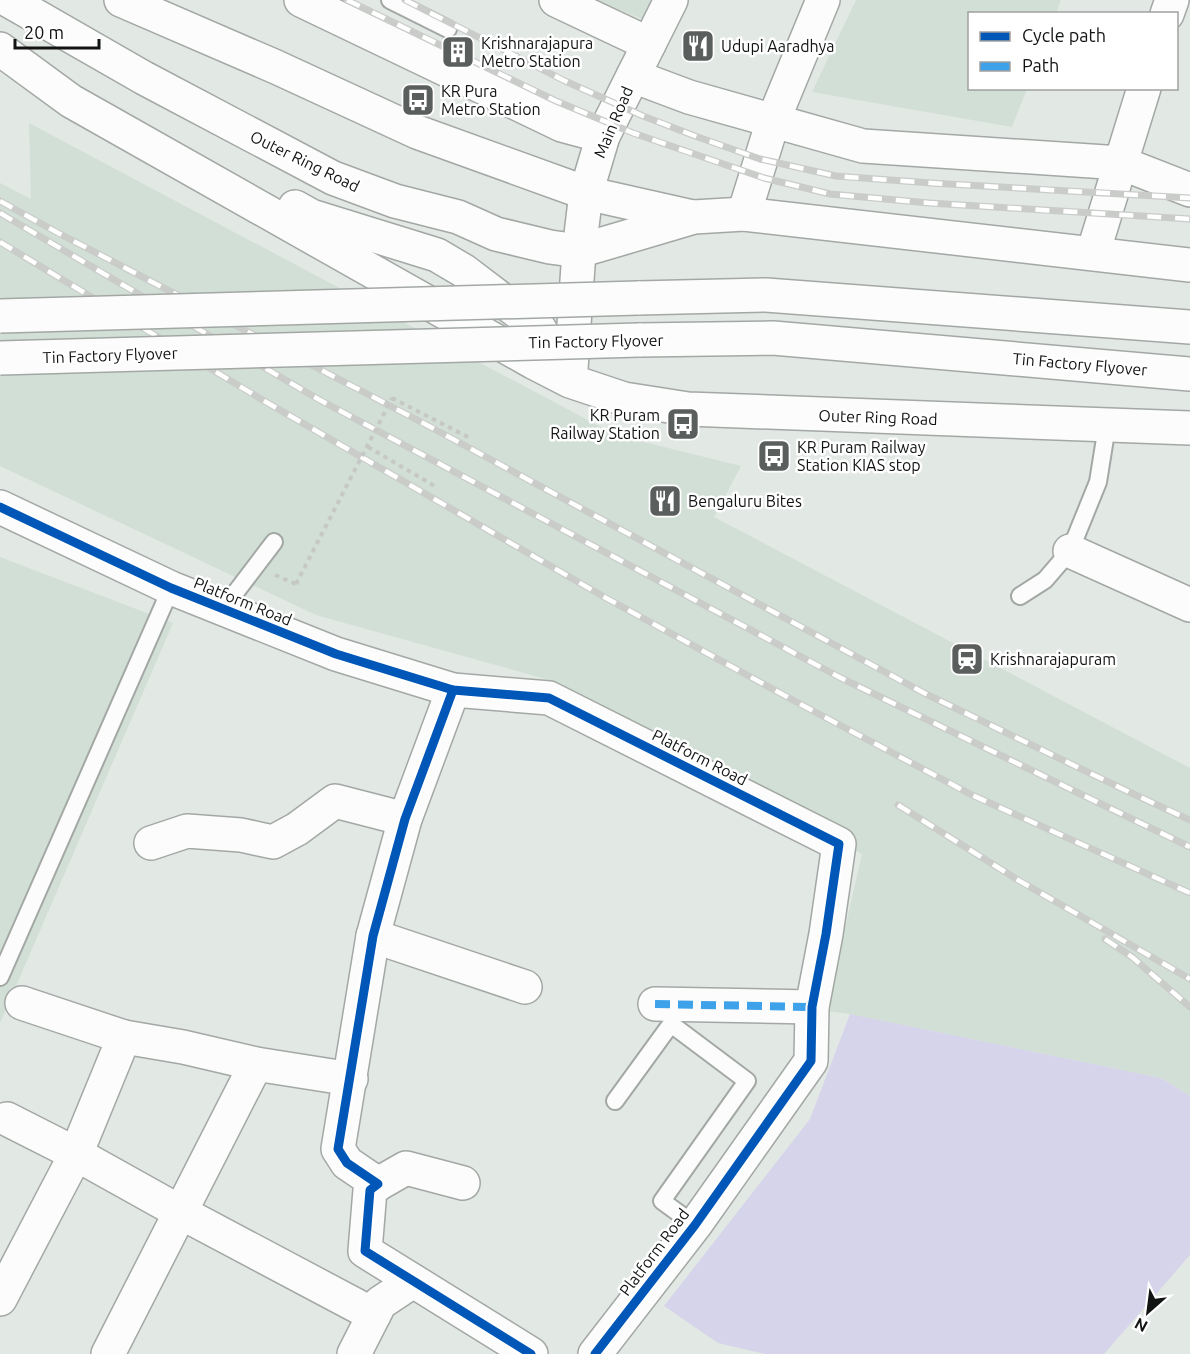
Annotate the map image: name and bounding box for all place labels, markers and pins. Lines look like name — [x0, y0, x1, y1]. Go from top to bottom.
restaurant icon: Udupi Aaradhya — [680, 28, 716, 64]
building icon: Krishnarajapura Metro Station — [440, 34, 476, 70]
place label: Krishnarajapura Metro Station — [481, 34, 593, 70]
place label: Udupi Aaradhya — [721, 37, 834, 55]
bus stop icon: KR Pura Metro Station — [400, 82, 436, 118]
place label: KR Pura Metro Station — [441, 82, 541, 118]
place label: KR Puram Railway Station — [550, 406, 660, 442]
bus stop icon: KR Puram Railway Station — [665, 406, 701, 442]
bus stop icon: KR Puram Railway Station KIAS stop — [756, 438, 792, 474]
place label: KR Puram Railway Station KIAS stop — [797, 438, 926, 474]
restaurant icon: Bengaluru Bites — [647, 483, 683, 519]
place label: Bengaluru Bites — [688, 492, 802, 510]
station icon: Krishnarajapuram — [949, 641, 985, 677]
place label: Krishnarajapuram — [990, 650, 1116, 668]

